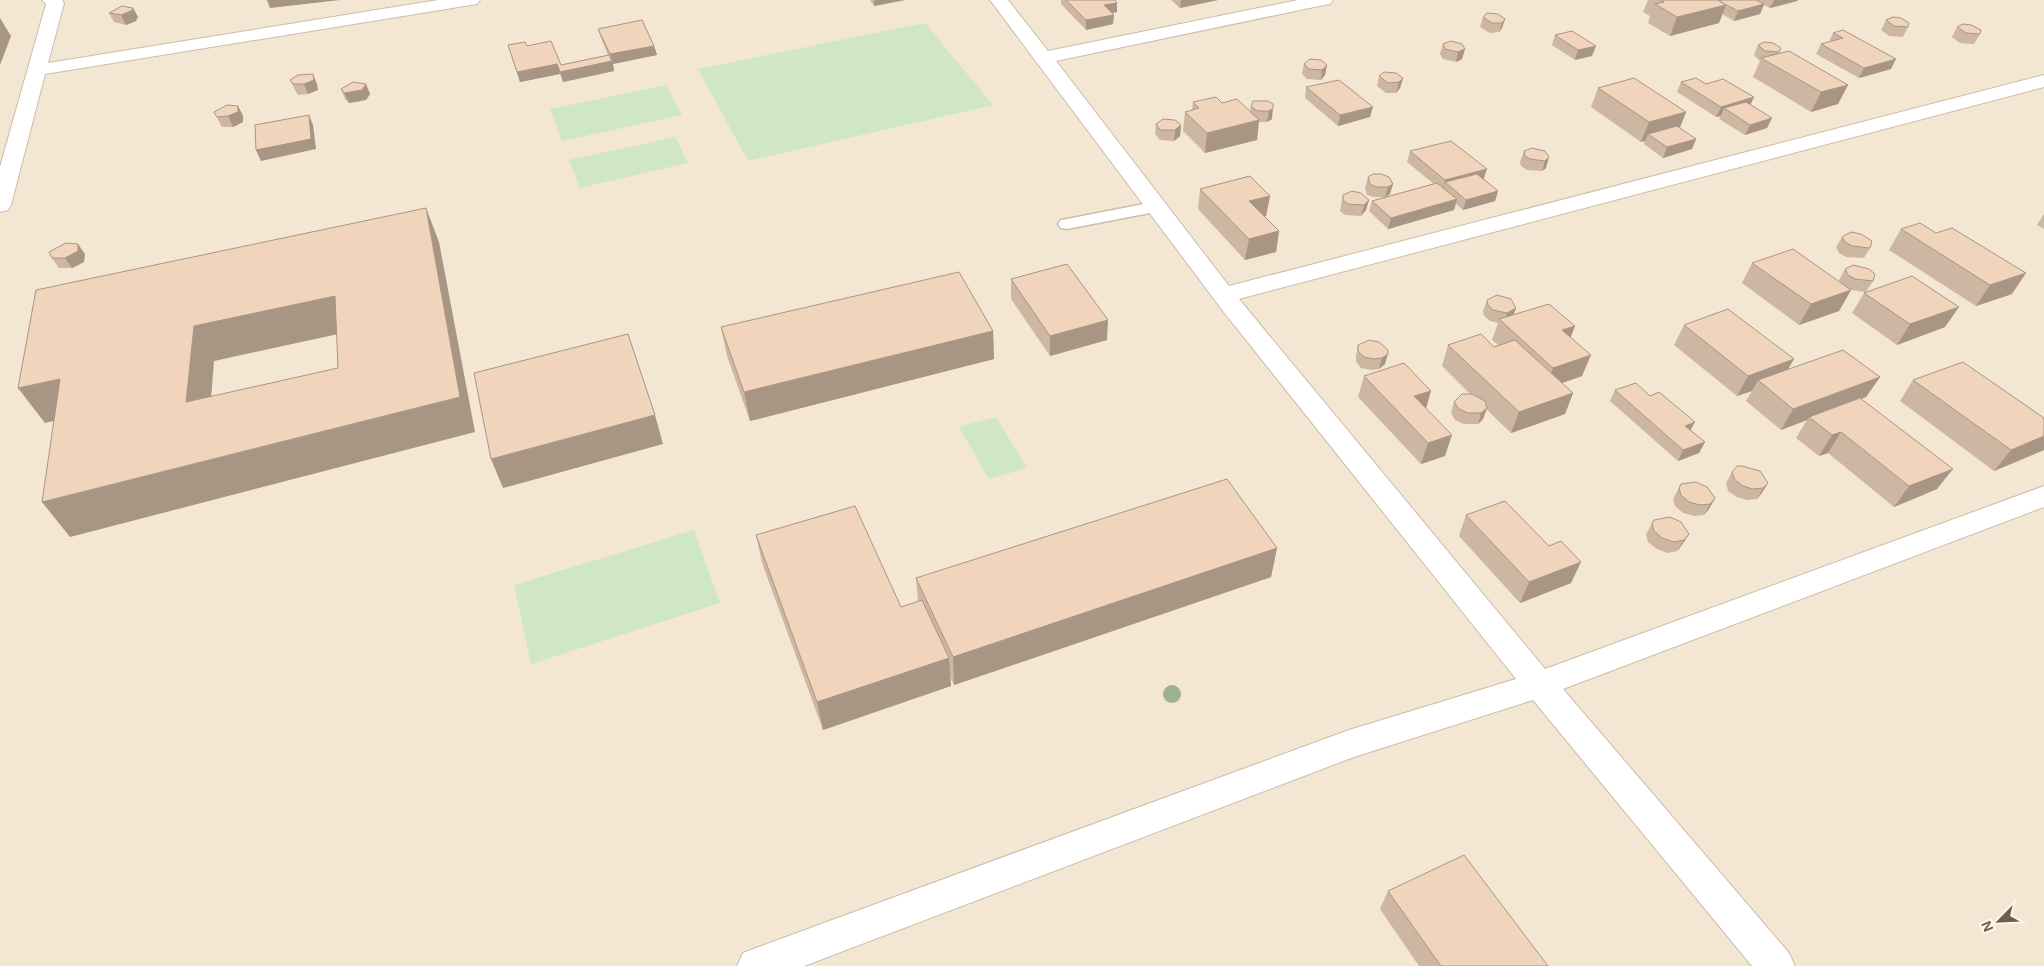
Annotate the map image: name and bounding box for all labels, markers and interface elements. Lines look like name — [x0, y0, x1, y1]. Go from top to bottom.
north arrow — [1974, 896, 2024, 946]
text: N — [1978, 918, 1996, 934]

